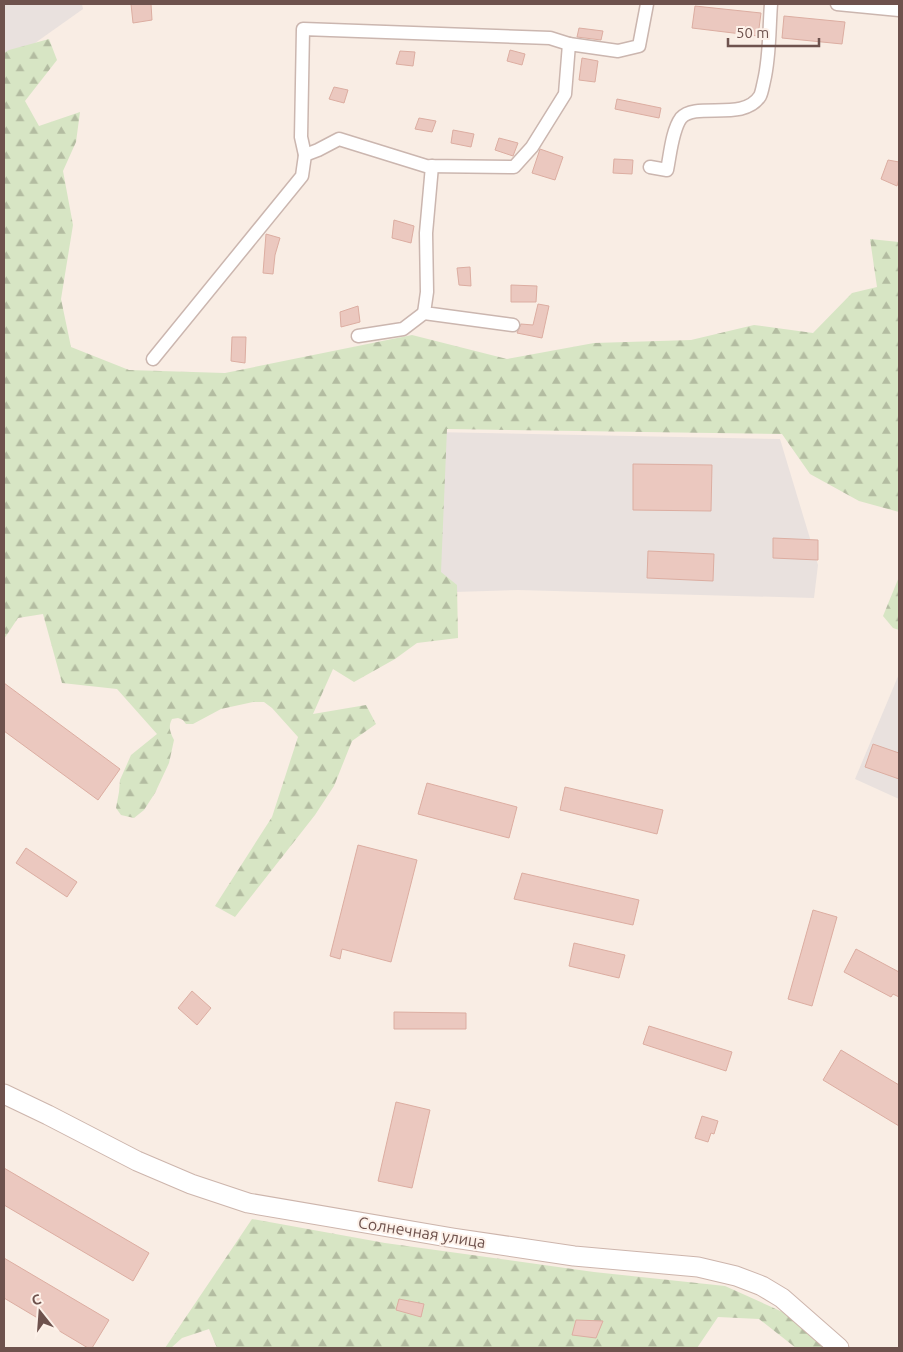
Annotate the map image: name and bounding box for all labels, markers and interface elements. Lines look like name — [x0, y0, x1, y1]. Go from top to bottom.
scale bar — [728, 15, 819, 47]
text: 50 m — [736, 24, 769, 41]
street label: Солнечная улица — [357, 1213, 487, 1251]
north arrow — [15, 1287, 65, 1337]
text: С — [30, 1291, 43, 1309]

